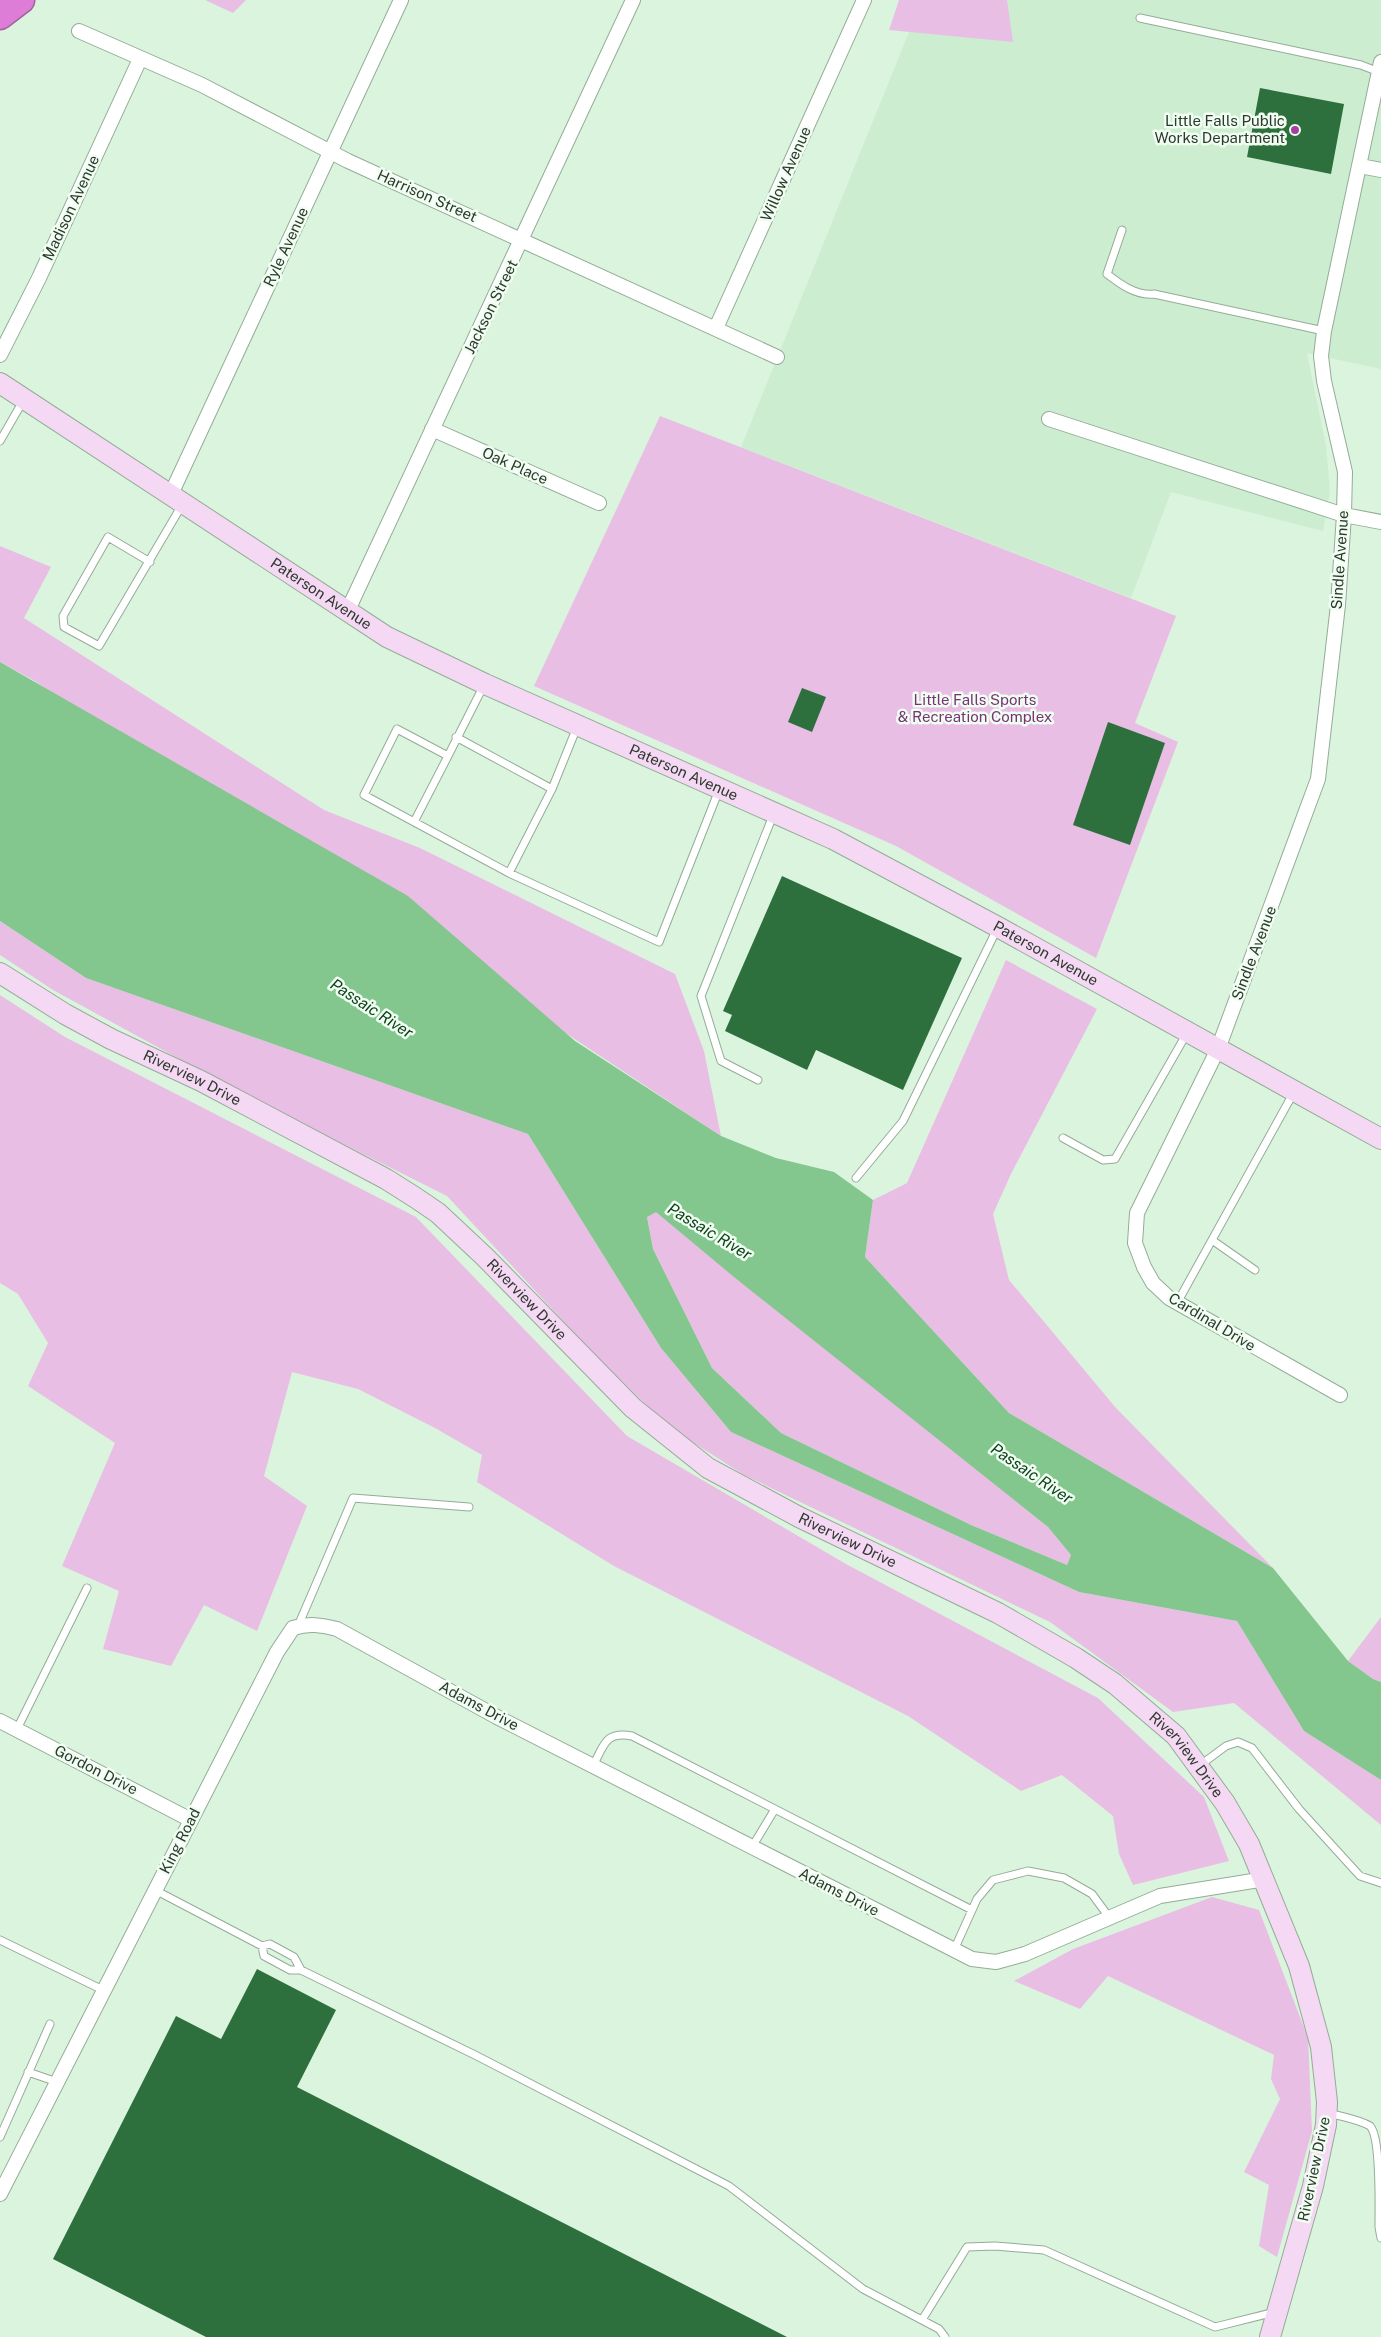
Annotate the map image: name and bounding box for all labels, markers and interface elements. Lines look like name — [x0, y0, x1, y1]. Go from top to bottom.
place label: Little Falls Public Works Department — [1154, 112, 1285, 146]
street label: Willow Avenue — [757, 124, 814, 224]
marker: Little Falls Public Works Department — [1289, 124, 1301, 136]
street label: Madison Avenue — [39, 152, 102, 263]
street label: Harrison Street — [375, 166, 480, 225]
street label: Ryle Avenue — [260, 204, 311, 289]
street label: Jackson Street — [460, 257, 521, 357]
street label: Oak Place — [480, 444, 551, 488]
street label: Sindle Avenue — [1328, 510, 1351, 610]
street label: Paterson Avenue — [268, 554, 375, 633]
park label: Little Falls Sports & Recreation Complex — [898, 691, 1052, 725]
street label: Paterson Avenue — [627, 740, 741, 804]
street label: Sindle Avenue — [1228, 903, 1279, 1002]
street label: Paterson Avenue — [990, 917, 1101, 989]
water label: Passaic River — [327, 975, 417, 1043]
street label: Riverview Drive — [141, 1046, 244, 1109]
water label: Passaic River — [664, 1199, 756, 1264]
street label: Riverview Drive — [484, 1255, 570, 1343]
street label: Cardinal Drive — [1166, 1289, 1259, 1354]
water label: Passaic River — [987, 1439, 1077, 1508]
street label: Riverview Drive — [796, 1509, 899, 1571]
street label: Adams Drive — [437, 1677, 522, 1734]
street label: Riverview Drive — [1146, 1708, 1227, 1801]
street label: Gordon Drive — [52, 1741, 141, 1798]
street label: King Road — [156, 1805, 203, 1876]
street label: Adams Drive — [796, 1864, 882, 1919]
street label: Riverview Drive — [1294, 2115, 1333, 2223]

